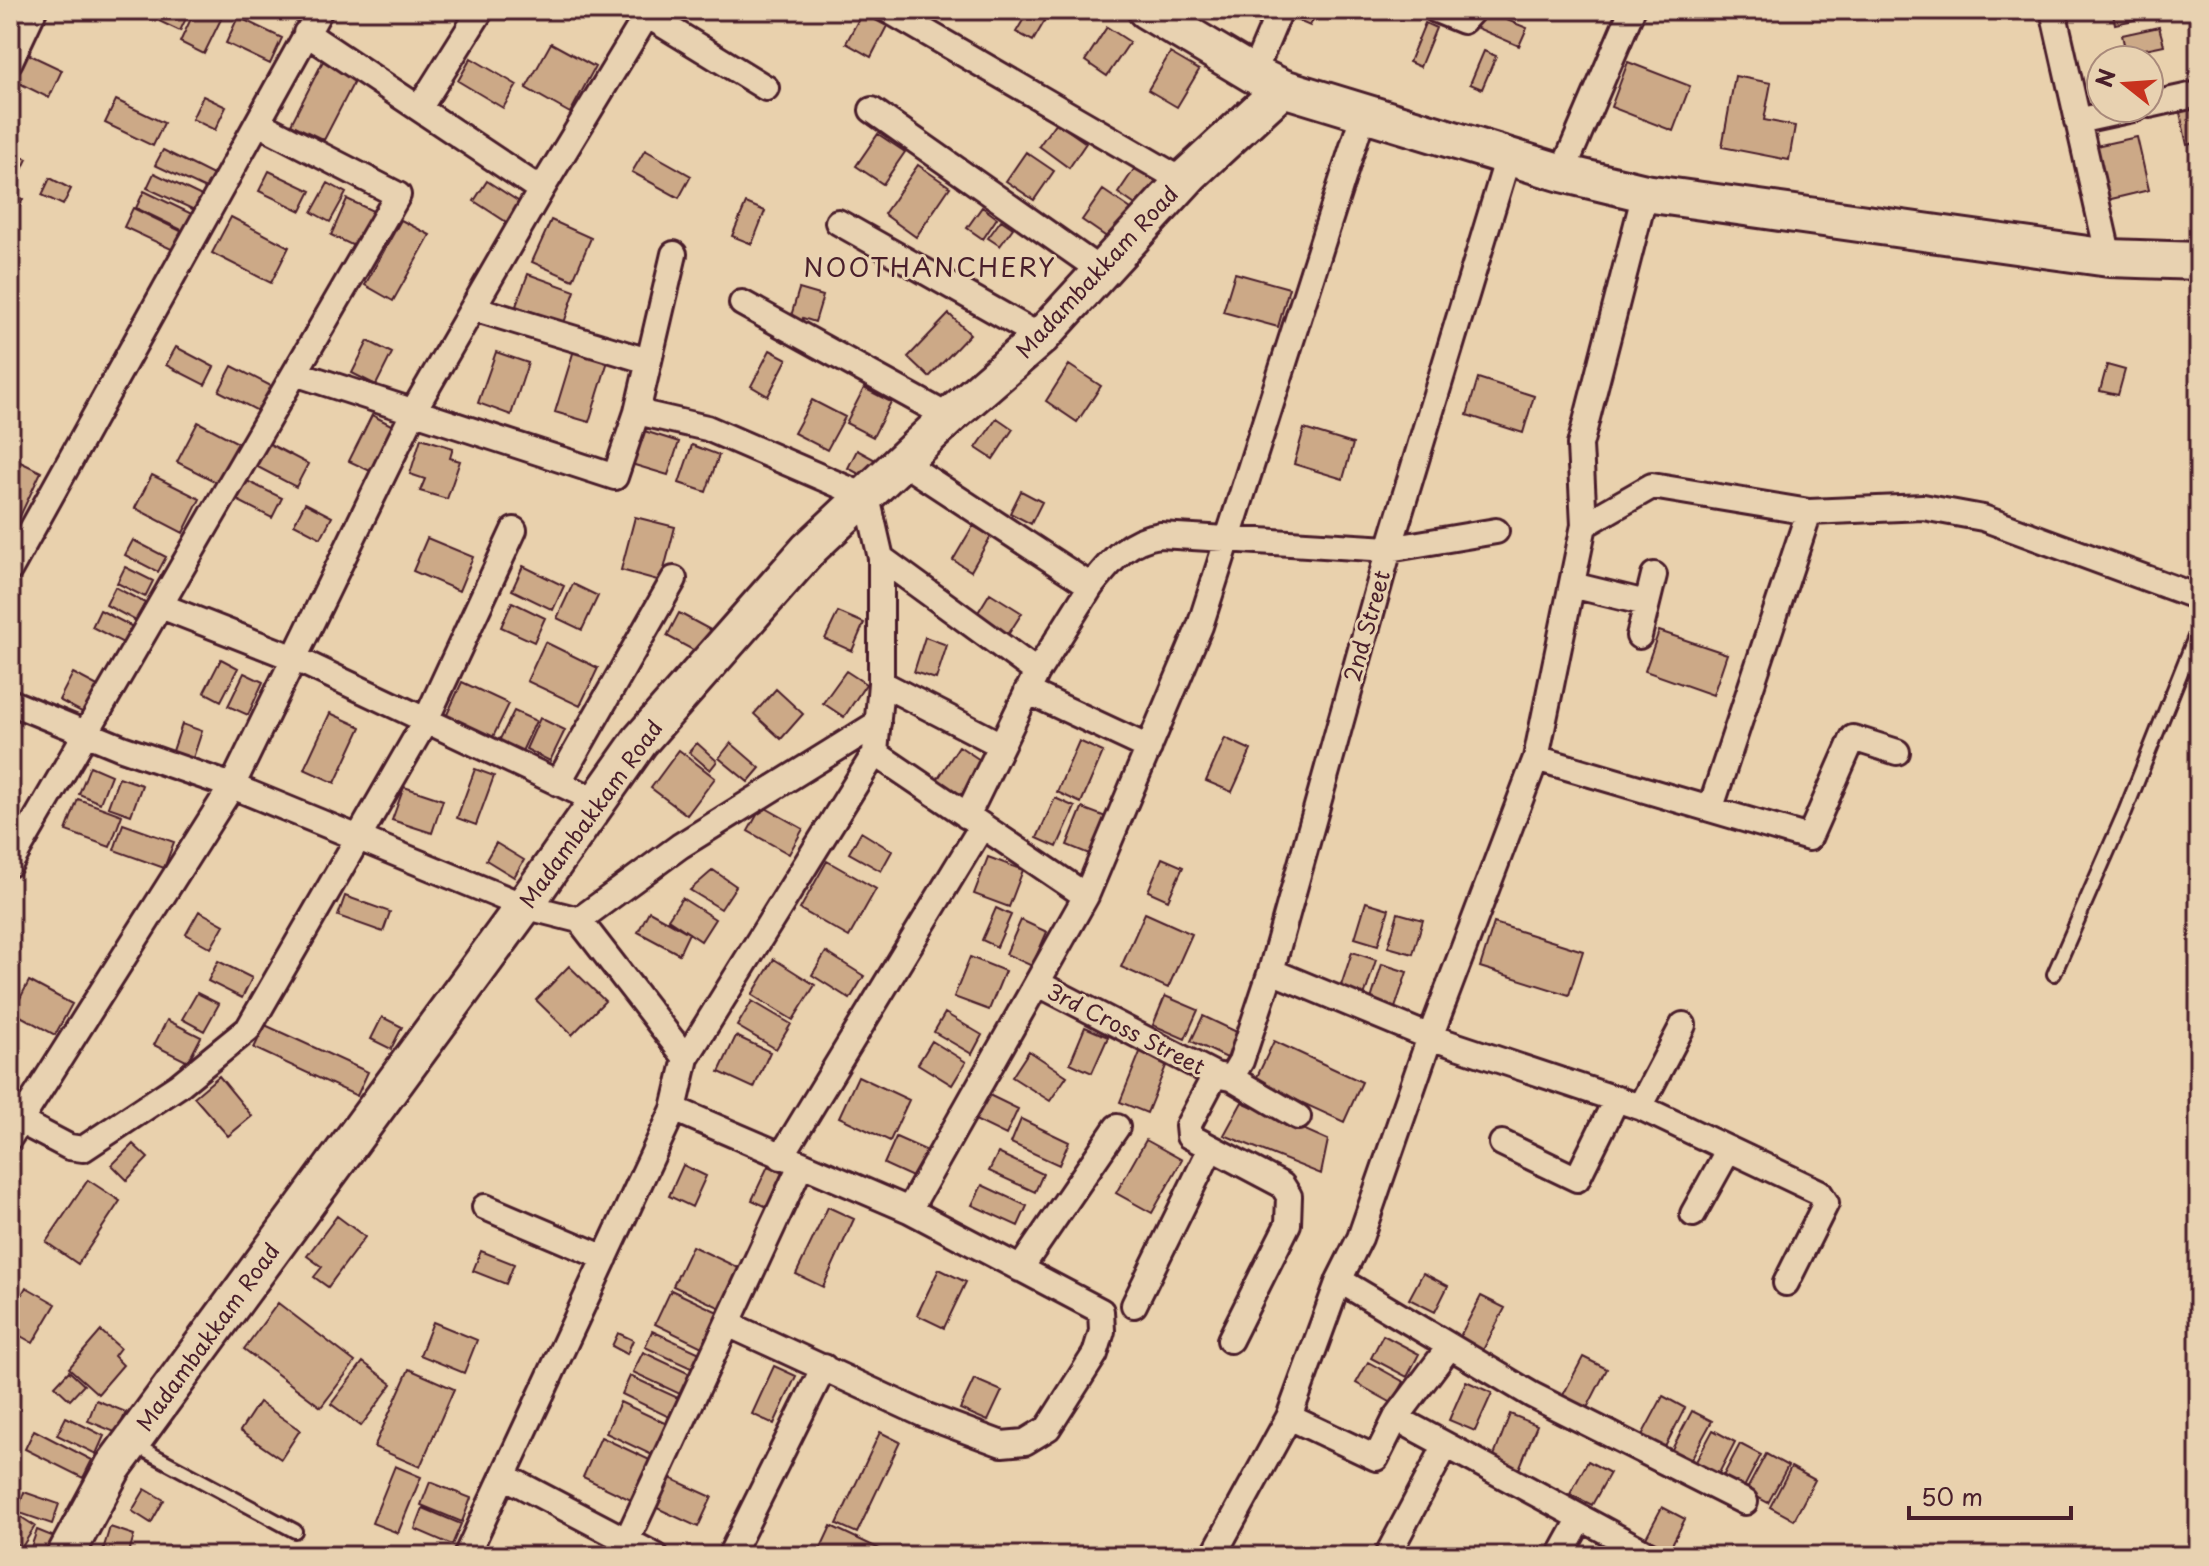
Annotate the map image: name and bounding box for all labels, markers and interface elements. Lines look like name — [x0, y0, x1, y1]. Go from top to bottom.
north arrow — [2085, 44, 2165, 124]
text: N — [2086, 65, 2123, 91]
street label: Madambakkam Road — [1007, 177, 1185, 365]
district label: NOOTHANCHERY — [803, 247, 1057, 286]
street label: 2nd Street — [1334, 566, 1397, 685]
street label: Madambakkam Road — [510, 712, 669, 914]
street label: 3rd Cross Street — [1042, 973, 1212, 1082]
street label: Madambakkam Road — [127, 1235, 286, 1437]
scale bar — [1909, 1470, 2071, 1520]
text: 50 m — [1921, 1478, 1983, 1514]

